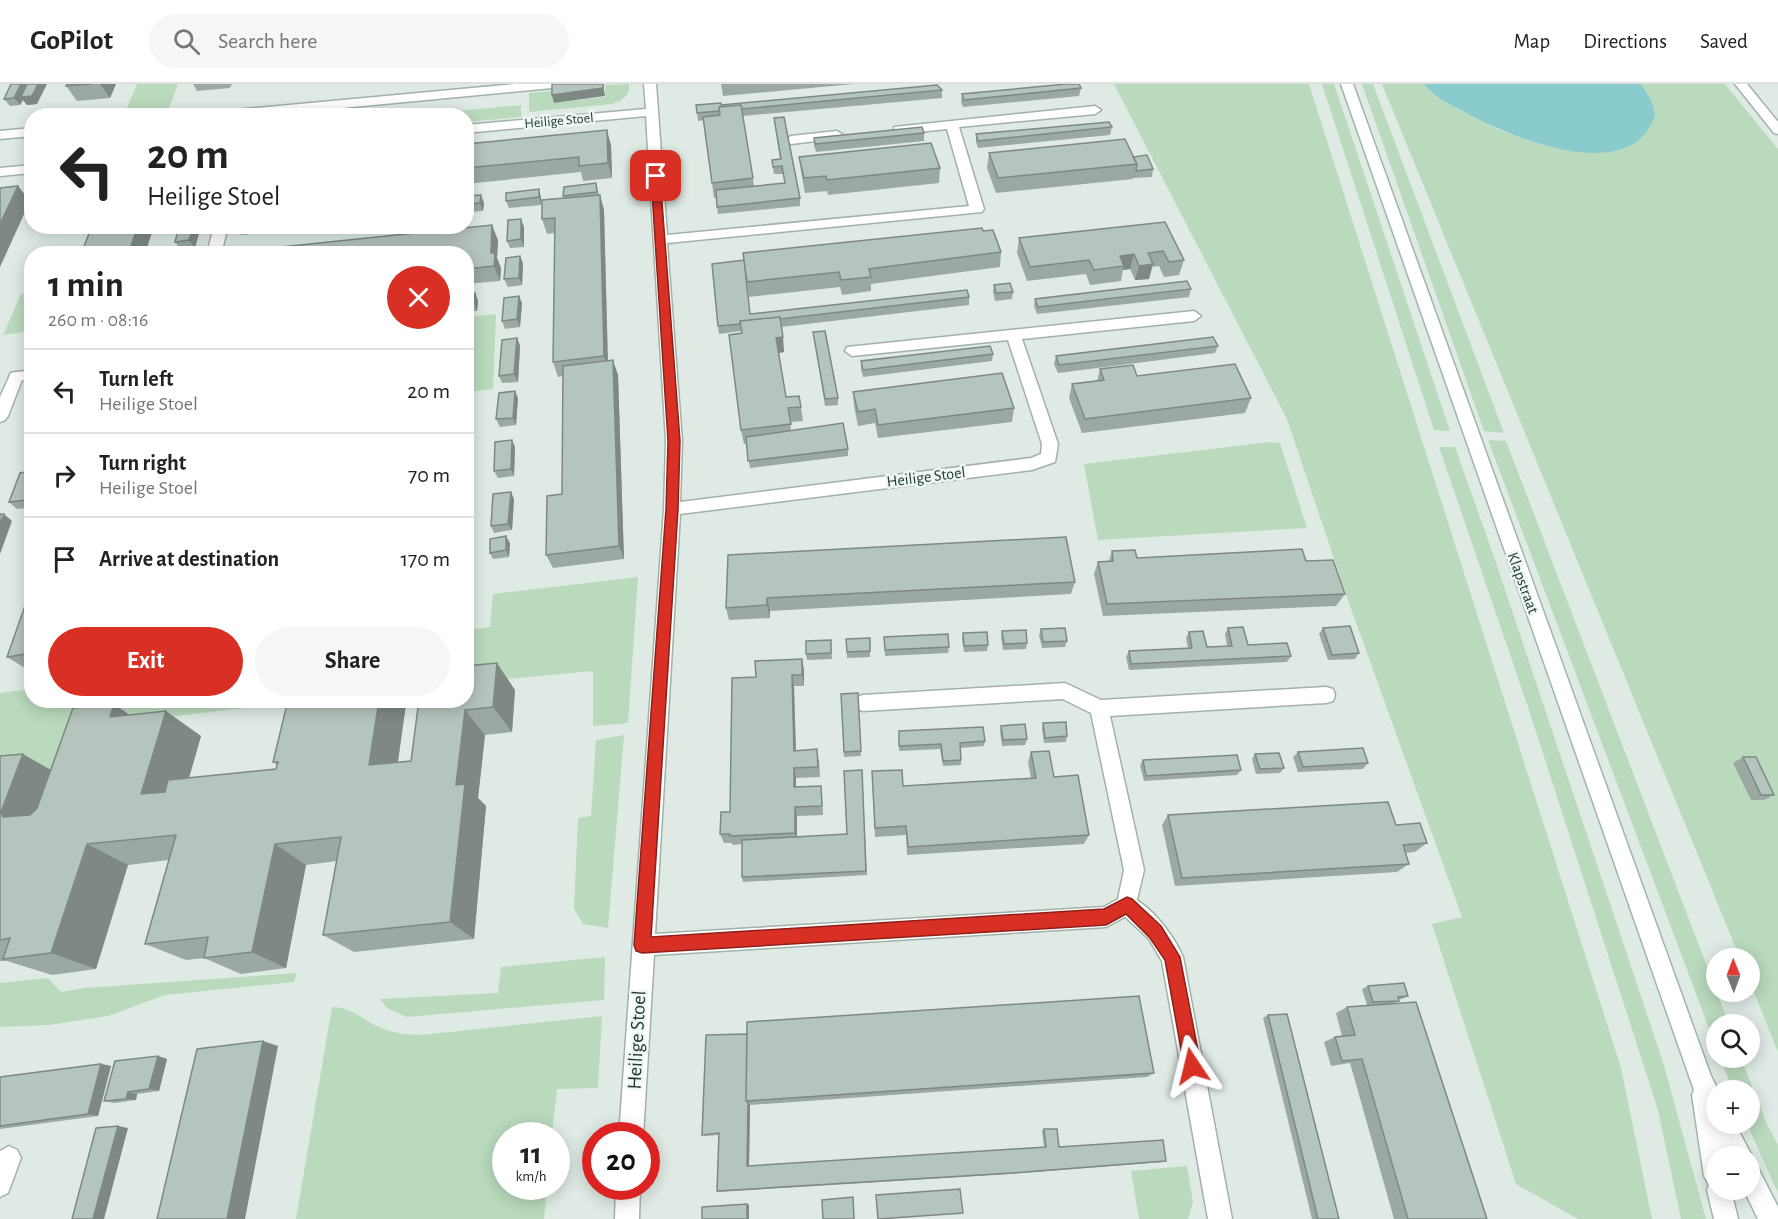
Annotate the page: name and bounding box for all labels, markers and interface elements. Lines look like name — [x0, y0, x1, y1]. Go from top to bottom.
search box — [149, 14, 569, 68]
icon: search — [170, 25, 203, 58]
text: GoPilot — [30, 27, 113, 55]
text: Search here — [218, 30, 318, 52]
text: Map — [1514, 31, 1550, 52]
text: Directions — [1583, 31, 1667, 52]
text: Saved — [1700, 31, 1748, 52]
street label: Heilige Stoel — [524, 111, 594, 131]
icon: left — [48, 132, 126, 210]
text: 20 m — [147, 134, 229, 176]
pin — [630, 150, 681, 201]
icon: arrive — [639, 159, 672, 192]
text: Heilige Stoel — [147, 183, 281, 210]
button: close — [387, 266, 450, 329]
text: 1 min — [48, 267, 124, 303]
text: 260 m · 08:16 — [48, 310, 148, 330]
text: Turn left — [99, 368, 173, 390]
icon: left — [48, 375, 81, 408]
text: 20 m — [407, 380, 450, 402]
text: Heilige Stoel — [99, 394, 198, 414]
text: Turn right — [99, 452, 186, 474]
icon: right — [48, 459, 81, 492]
text: 70 m — [408, 464, 450, 486]
street label: Heilige Stoel — [886, 464, 966, 490]
text: Heilige Stoel — [99, 478, 198, 498]
icon: arrive — [48, 543, 81, 576]
text: Arrive at destination — [99, 548, 279, 570]
text: 170 m — [400, 548, 450, 570]
street label: Klapstraat — [1505, 550, 1541, 616]
button: Exit — [48, 627, 243, 696]
button: Share — [255, 627, 450, 696]
north arrow — [1706, 948, 1760, 1002]
map controls — [1706, 948, 1760, 1200]
street label: Heilige Stoel — [624, 990, 650, 1090]
button: search — [1706, 1014, 1760, 1068]
position arrow — [1160, 1034, 1224, 1098]
button: + — [1706, 1080, 1760, 1134]
speed limit sign: 20 — [582, 1122, 660, 1200]
text: 11 — [520, 1139, 542, 1169]
button: − — [1706, 1146, 1760, 1200]
text: km/h — [516, 1169, 546, 1184]

